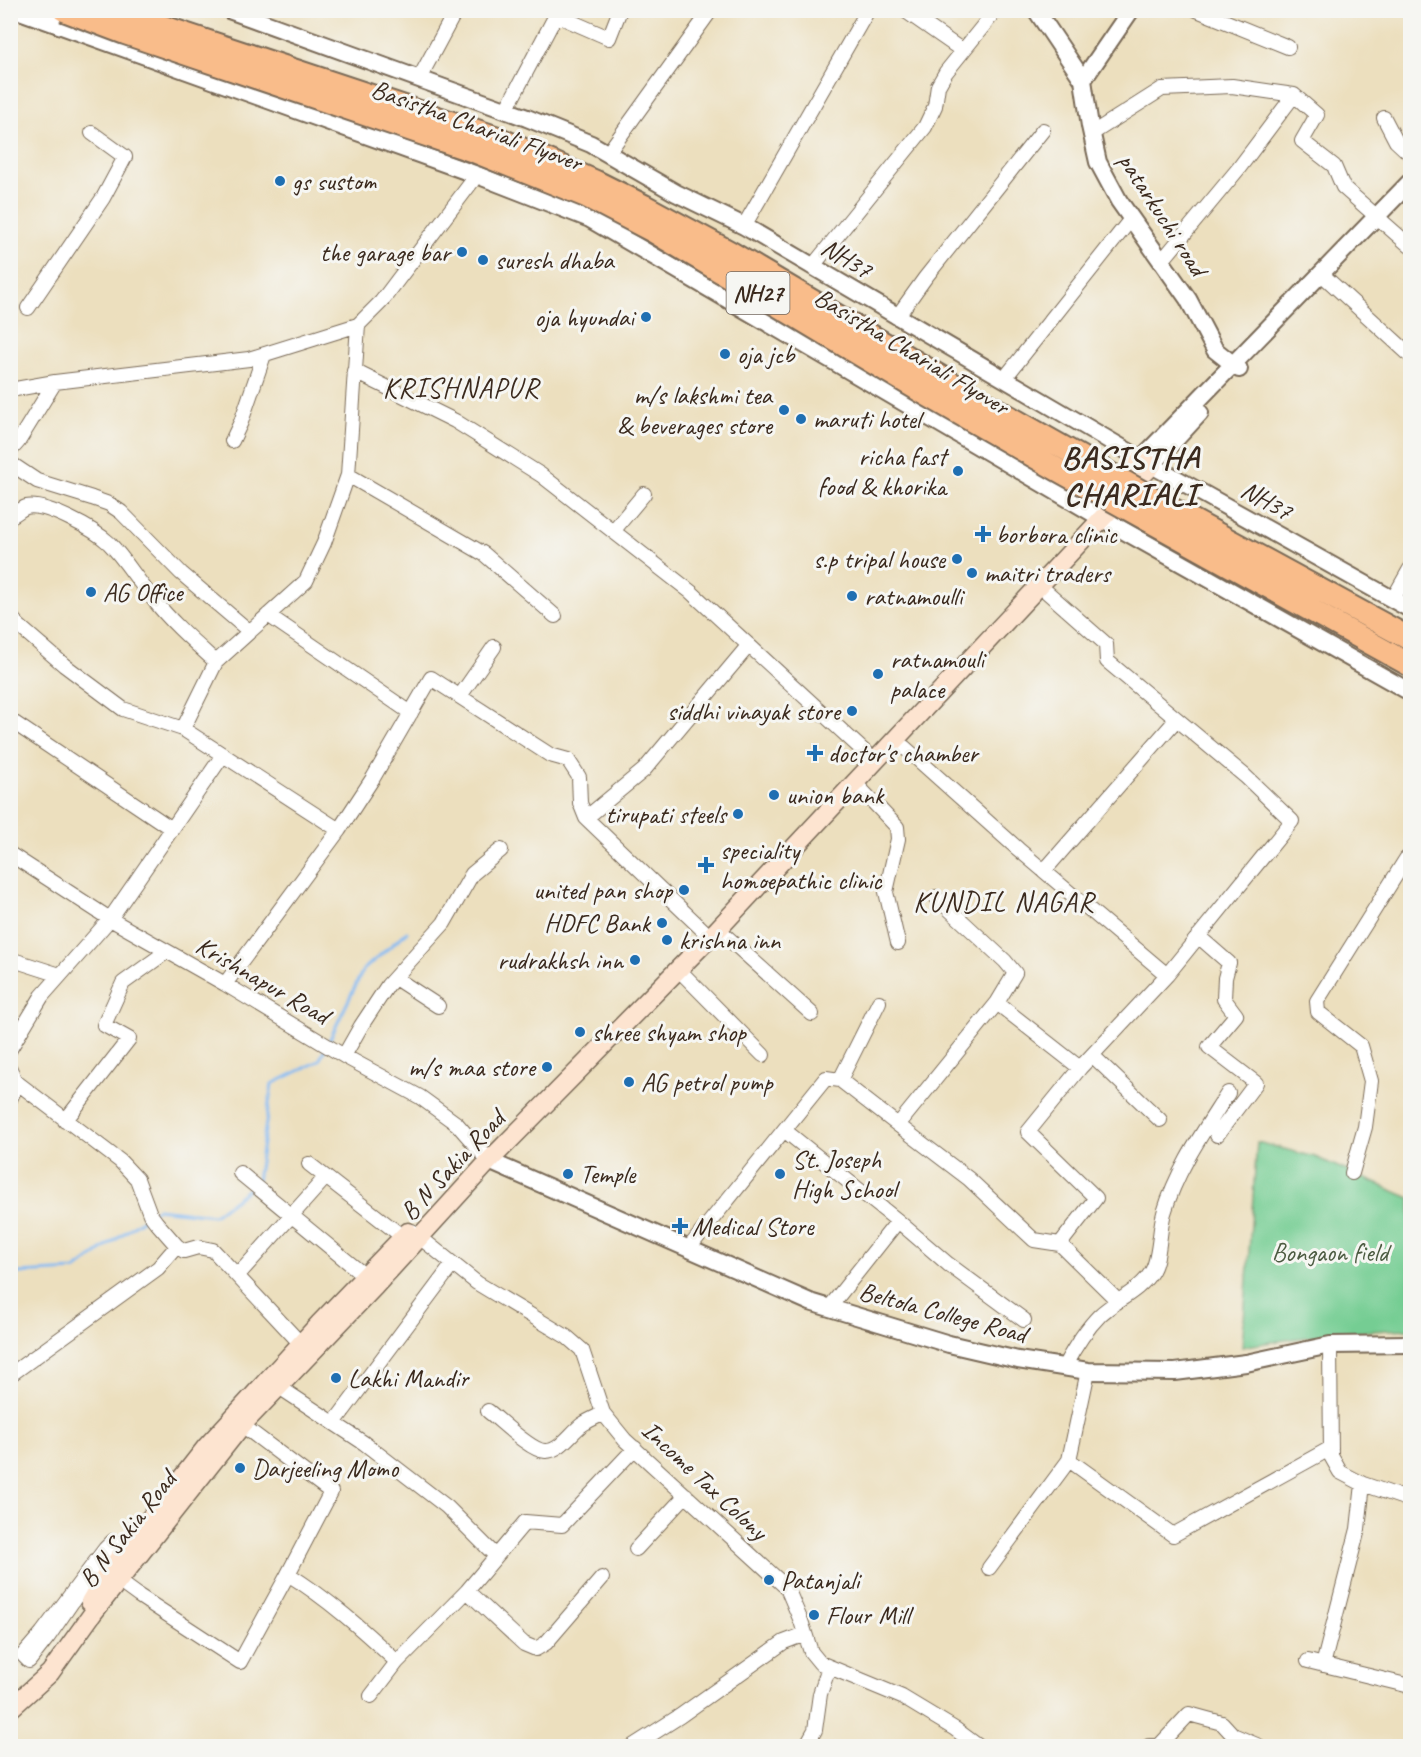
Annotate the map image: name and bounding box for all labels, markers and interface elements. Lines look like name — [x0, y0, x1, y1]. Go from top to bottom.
street label: Basistha Chariali Flyover — [367, 72, 588, 179]
street label: patarkuchi road — [1111, 146, 1217, 285]
place label: gs sustom — [292, 165, 378, 198]
marker: gs sustom — [273, 174, 287, 188]
street label: NH37 — [815, 230, 879, 287]
place label: the garage bar — [320, 236, 453, 269]
place label: suresh dhaba — [495, 244, 615, 277]
marker: the garage bar — [455, 245, 469, 259]
marker: suresh dhaba — [476, 253, 490, 267]
road number: NH27 — [726, 272, 789, 314]
street label: Basistha Chariali Flyover — [808, 280, 1017, 423]
place label: oja hyundai — [534, 301, 637, 334]
marker: oja hyundai — [639, 310, 653, 324]
place label: oja jcb — [737, 338, 796, 371]
marker: oja jcb — [718, 347, 732, 361]
district label: KRISHNAPUR — [383, 370, 541, 405]
place label: m/s lakshmi tea & beverages store — [617, 379, 774, 442]
marker: m/s lakshmi tea & beverages store — [777, 403, 791, 417]
place label: maruti hotel — [813, 403, 925, 436]
marker: maruti hotel — [794, 412, 808, 426]
district label: BASISTHA CHARIALI — [1062, 437, 1203, 515]
place label: richa fast food & khorika — [818, 440, 949, 503]
marker: richa fast food & khorika — [951, 464, 965, 478]
street label: NH37 — [1235, 473, 1299, 529]
place label: borbora clinic — [996, 518, 1118, 551]
marker: borbora clinic — [974, 525, 992, 543]
place label: s.p tripal house — [813, 543, 947, 576]
marker: s.p tripal house — [950, 552, 964, 566]
place label: maitri traders — [984, 557, 1112, 590]
marker: maitri traders — [965, 566, 979, 580]
place label: AG Office — [103, 576, 185, 609]
place label: ratnamoulli — [864, 580, 965, 613]
marker: AG Office — [84, 585, 98, 599]
marker: ratnamoulli — [845, 589, 859, 603]
place label: ratnamouli palace — [890, 643, 987, 706]
marker: ratnamouli palace — [871, 667, 885, 681]
place label: siddhi vinayak store — [667, 695, 843, 728]
marker: siddhi vinayak store — [845, 704, 859, 718]
place label: doctor's chamber — [828, 737, 980, 770]
marker: doctor's chamber — [806, 744, 824, 762]
place label: union bank — [786, 779, 885, 812]
marker: union bank — [767, 788, 781, 802]
place label: tirupati steels — [605, 798, 728, 831]
marker: tirupati steels — [731, 807, 745, 821]
place label: speciality homoepathic clinic — [720, 834, 883, 897]
marker: speciality homoepathic clinic — [697, 856, 715, 874]
place label: united pan shop — [533, 874, 674, 907]
marker: united pan shop — [677, 883, 691, 897]
district label: KUNDIL NAGAR — [913, 884, 1096, 919]
place label: HDFC Bank — [544, 907, 651, 940]
marker: HDFC Bank — [655, 916, 669, 930]
place label: krishna inn — [679, 924, 782, 957]
street label: Krishnapur Road — [190, 929, 339, 1034]
marker: krishna inn — [660, 933, 674, 947]
place label: rudrakhsh inn — [497, 944, 624, 977]
marker: rudrakhsh inn — [628, 953, 642, 967]
place label: shree shyam shop — [592, 1016, 747, 1049]
marker: shree shyam shop — [573, 1025, 587, 1039]
place label: m/s maa store — [408, 1051, 538, 1084]
marker: m/s maa store — [540, 1060, 554, 1074]
place label: AG petrol pump — [641, 1066, 774, 1099]
marker: AG petrol pump — [622, 1075, 636, 1089]
street label: B N Sakia Road — [393, 1100, 514, 1227]
place label: St. Joseph High School — [792, 1143, 901, 1206]
place label: Temple — [580, 1158, 637, 1191]
marker: Temple — [561, 1167, 575, 1181]
marker: St. Joseph High School — [773, 1167, 787, 1181]
place label: Medical Store — [692, 1210, 815, 1243]
marker: Medical Store — [673, 1219, 687, 1233]
park label: Bongaon field — [1272, 1236, 1392, 1269]
street label: Beltola College Road — [856, 1274, 1034, 1352]
place label: Lakhi Mandir — [348, 1362, 470, 1395]
marker: Lakhi Mandir — [329, 1371, 343, 1385]
street label: Income Tax Colony — [635, 1414, 776, 1549]
place label: Darjeeling Momo — [252, 1452, 400, 1485]
street label: B N Sakia Road — [72, 1461, 186, 1594]
marker: Darjeeling Momo — [233, 1461, 247, 1475]
place label: Patanjali — [781, 1564, 862, 1597]
marker: Patanjali — [762, 1573, 776, 1587]
place label: Flour Mill — [826, 1599, 914, 1632]
marker: Flour Mill — [807, 1608, 821, 1622]

